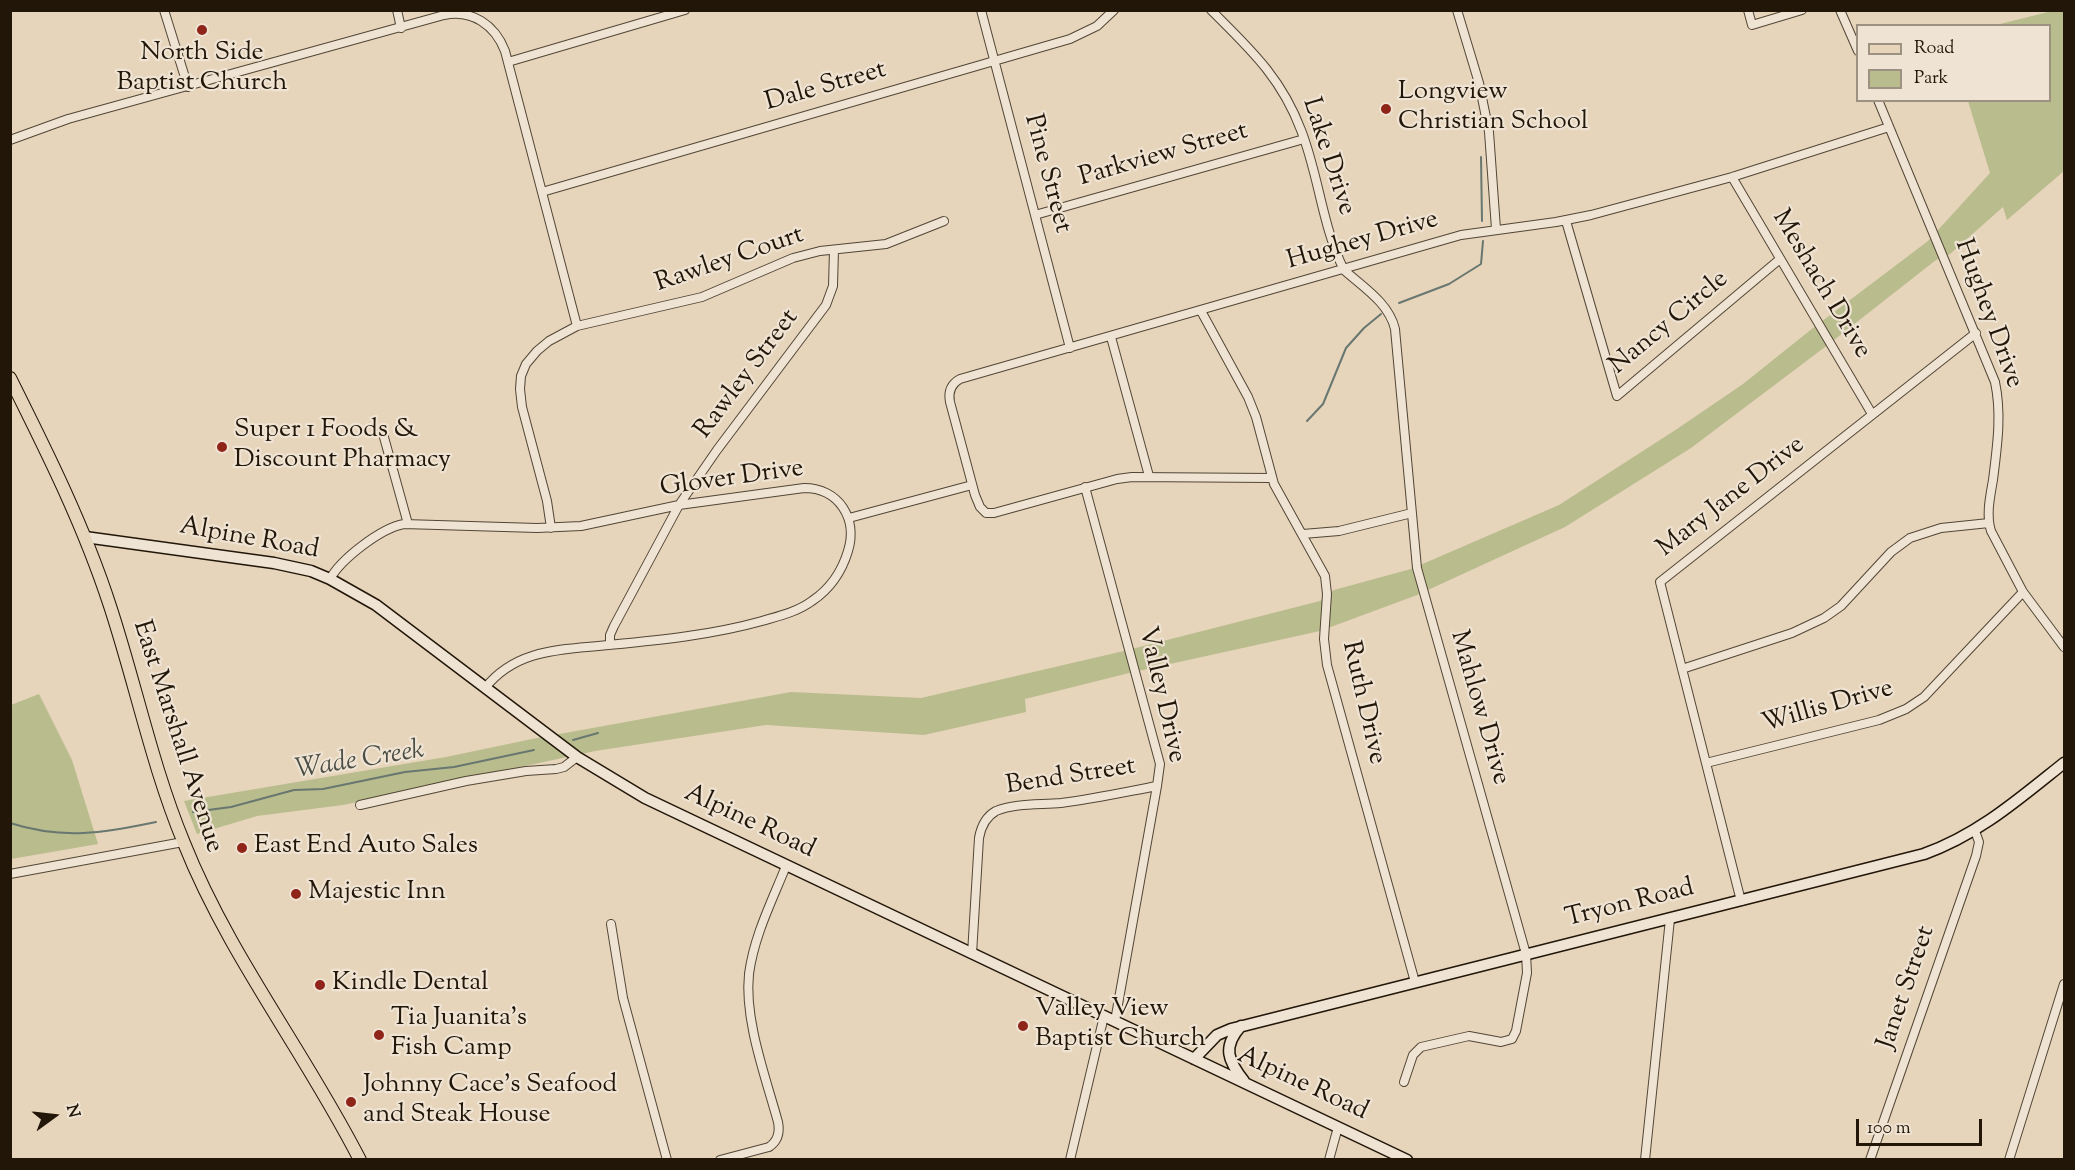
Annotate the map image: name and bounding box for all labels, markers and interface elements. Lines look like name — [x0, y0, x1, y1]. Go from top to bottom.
marker: North Side Baptist Church — [195, 23, 209, 37]
legend — [1856, 24, 2051, 102]
text: Road — [1914, 36, 1954, 62]
place label: North Side Baptist Church — [117, 39, 287, 100]
street label: Dale Street — [762, 56, 890, 120]
text: Park — [1914, 66, 1948, 92]
place label: Longview Christian School — [1398, 78, 1588, 140]
street label: Lake Drive — [1293, 94, 1361, 220]
marker: Longview Christian School — [1379, 102, 1393, 116]
street label: Pine Street — [1015, 111, 1077, 237]
street label: Parkview Street — [1076, 117, 1252, 195]
street label: Meshach Drive — [1763, 205, 1877, 365]
street label: Hughey Drive — [1284, 206, 1442, 278]
street label: Rawley Court — [652, 221, 808, 301]
street label: Hughey Drive — [1946, 235, 2028, 393]
street label: Nancy Circle — [1604, 265, 1736, 383]
street label: Rawley Street — [689, 304, 807, 446]
place label: Super 1 Foods & Discount Pharmacy — [234, 416, 451, 478]
street label: Mary Jane Drive — [1652, 431, 1812, 565]
marker: Super 1 Foods & Discount Pharmacy — [215, 440, 229, 454]
street label: Glover Drive — [658, 454, 806, 506]
street label: Alpine Road — [177, 512, 321, 568]
street label: East Marshall Avenue — [124, 617, 228, 857]
street label: Valley Drive — [1129, 624, 1191, 766]
street label: Mahlow Drive — [1441, 627, 1515, 789]
street label: Ruth Drive — [1333, 639, 1391, 767]
street label: Willis Drive — [1759, 674, 1897, 742]
water label: Wade Creek — [293, 736, 427, 788]
street label: Bend Street — [1004, 752, 1138, 804]
street label: Alpine Road — [678, 779, 820, 867]
place label: East End Auto Sales — [254, 832, 478, 864]
marker: East End Auto Sales — [235, 841, 249, 855]
street label: Tryon Road — [1562, 874, 1698, 936]
place label: Majestic Inn — [308, 878, 446, 910]
marker: Majestic Inn — [289, 887, 303, 901]
street label: Janet Street — [1872, 922, 1944, 1054]
place label: Kindle Dental — [332, 969, 489, 1001]
marker: Kindle Dental — [313, 978, 327, 992]
place label: Valley View Baptist Church — [1035, 995, 1206, 1056]
place label: Tia Juanita's Fish Camp — [391, 1004, 527, 1066]
marker: Valley View Baptist Church — [1016, 1019, 1030, 1033]
marker: Tia Juanita's Fish Camp — [372, 1028, 386, 1042]
street label: Alpine Road — [1231, 1041, 1373, 1129]
place label: Johnny Cace's Seafood and Steak House — [363, 1071, 617, 1132]
north arrow — [24, 1086, 84, 1146]
marker: Johnny Cace's Seafood and Steak House — [344, 1095, 358, 1109]
text: N — [59, 1102, 85, 1120]
scale bar — [1859, 1107, 1985, 1145]
text: 100 m — [1867, 1116, 1911, 1142]

